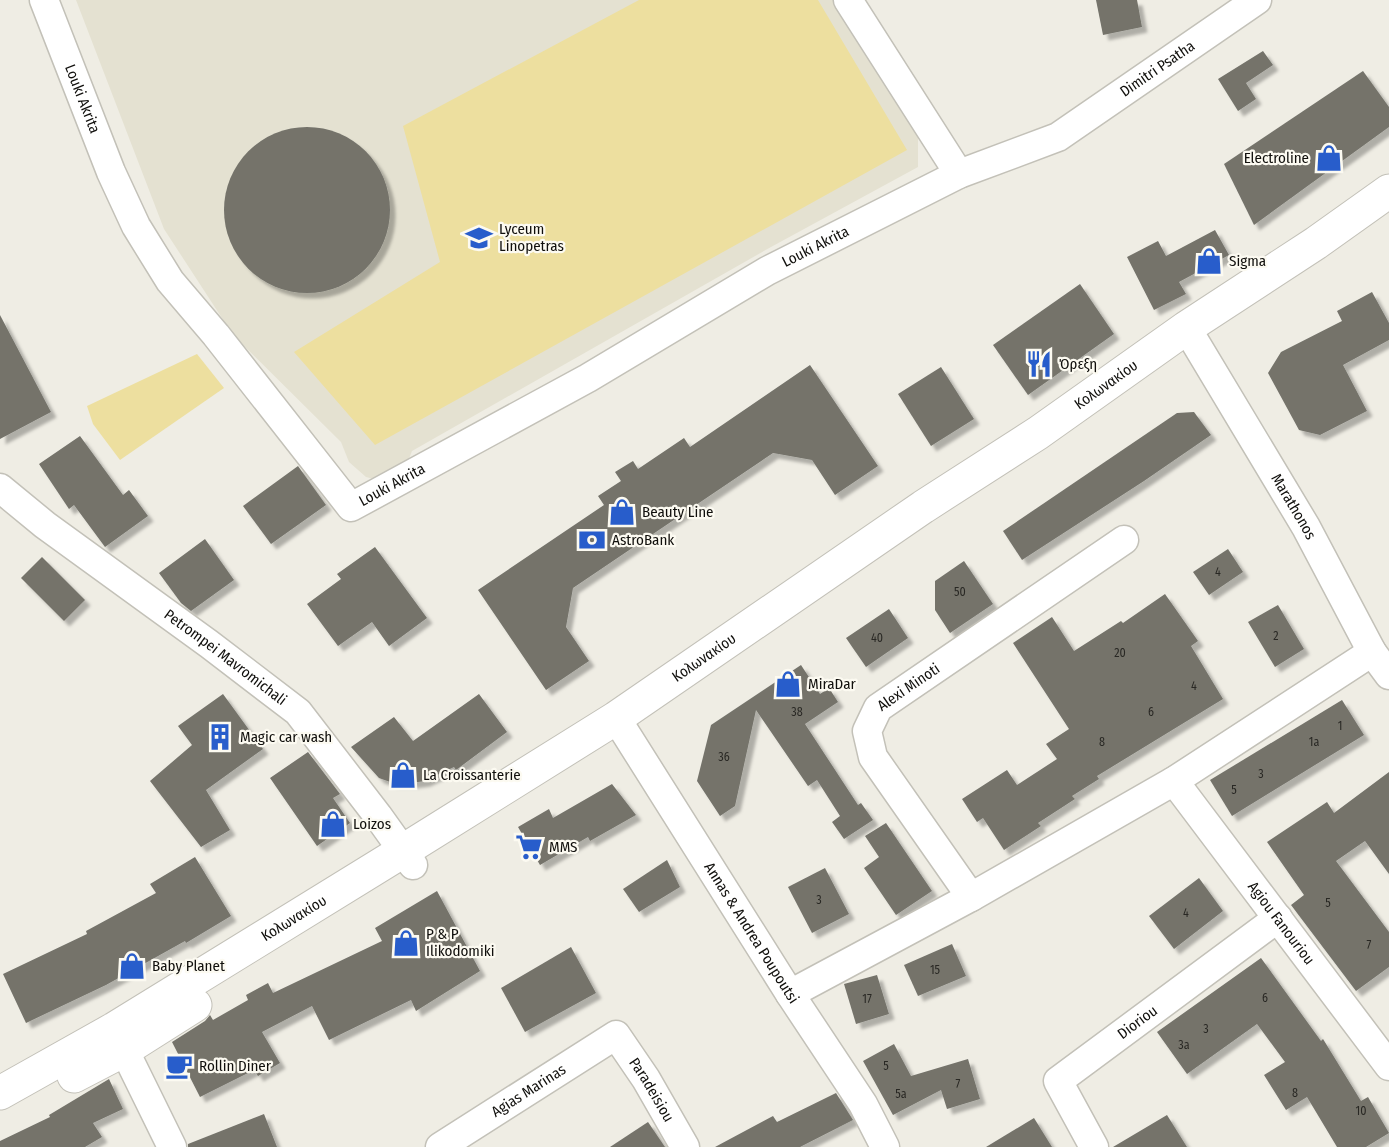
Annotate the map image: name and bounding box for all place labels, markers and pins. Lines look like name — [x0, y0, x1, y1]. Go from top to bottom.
shop icon: Electroline — [1314, 143, 1344, 173]
place label: Electroline — [1244, 149, 1309, 167]
place label: Lyceum Linopetras — [499, 220, 564, 255]
school or university icon: Lyceum Linopetras — [464, 223, 494, 253]
shop icon: Sigma — [1194, 246, 1224, 276]
place label: Sigma — [1229, 252, 1266, 270]
restaurant icon: Όρεξη — [1024, 349, 1054, 379]
place label: Όρεξη — [1059, 355, 1097, 373]
shop icon: Beauty Line — [607, 497, 637, 527]
place label: Beauty Line — [642, 503, 714, 521]
bank icon: AstroBank — [577, 525, 607, 555]
place label: AstroBank — [612, 531, 674, 549]
shop icon: MiraDar — [773, 669, 803, 699]
place label: MiraDar — [808, 675, 856, 693]
building icon: Magic car wash — [205, 722, 235, 752]
place label: Magic car wash — [240, 728, 332, 746]
shop icon: La Croissanterie — [388, 760, 418, 790]
place label: La Croissanterie — [423, 766, 521, 784]
shop icon: Loizos — [318, 809, 348, 839]
place label: Loizos — [353, 815, 391, 833]
supermarket icon: MMS — [514, 832, 544, 862]
place label: MMS — [549, 838, 578, 856]
place label: P & P Ilikodomiki — [426, 925, 494, 960]
shop icon: P & P Ilikodomiki — [391, 928, 421, 958]
shop icon: Baby Planet — [117, 951, 147, 981]
place label: Baby Planet — [152, 957, 225, 975]
cafe icon: Rollin Diner — [164, 1051, 194, 1081]
place label: Rollin Diner — [199, 1057, 272, 1075]

